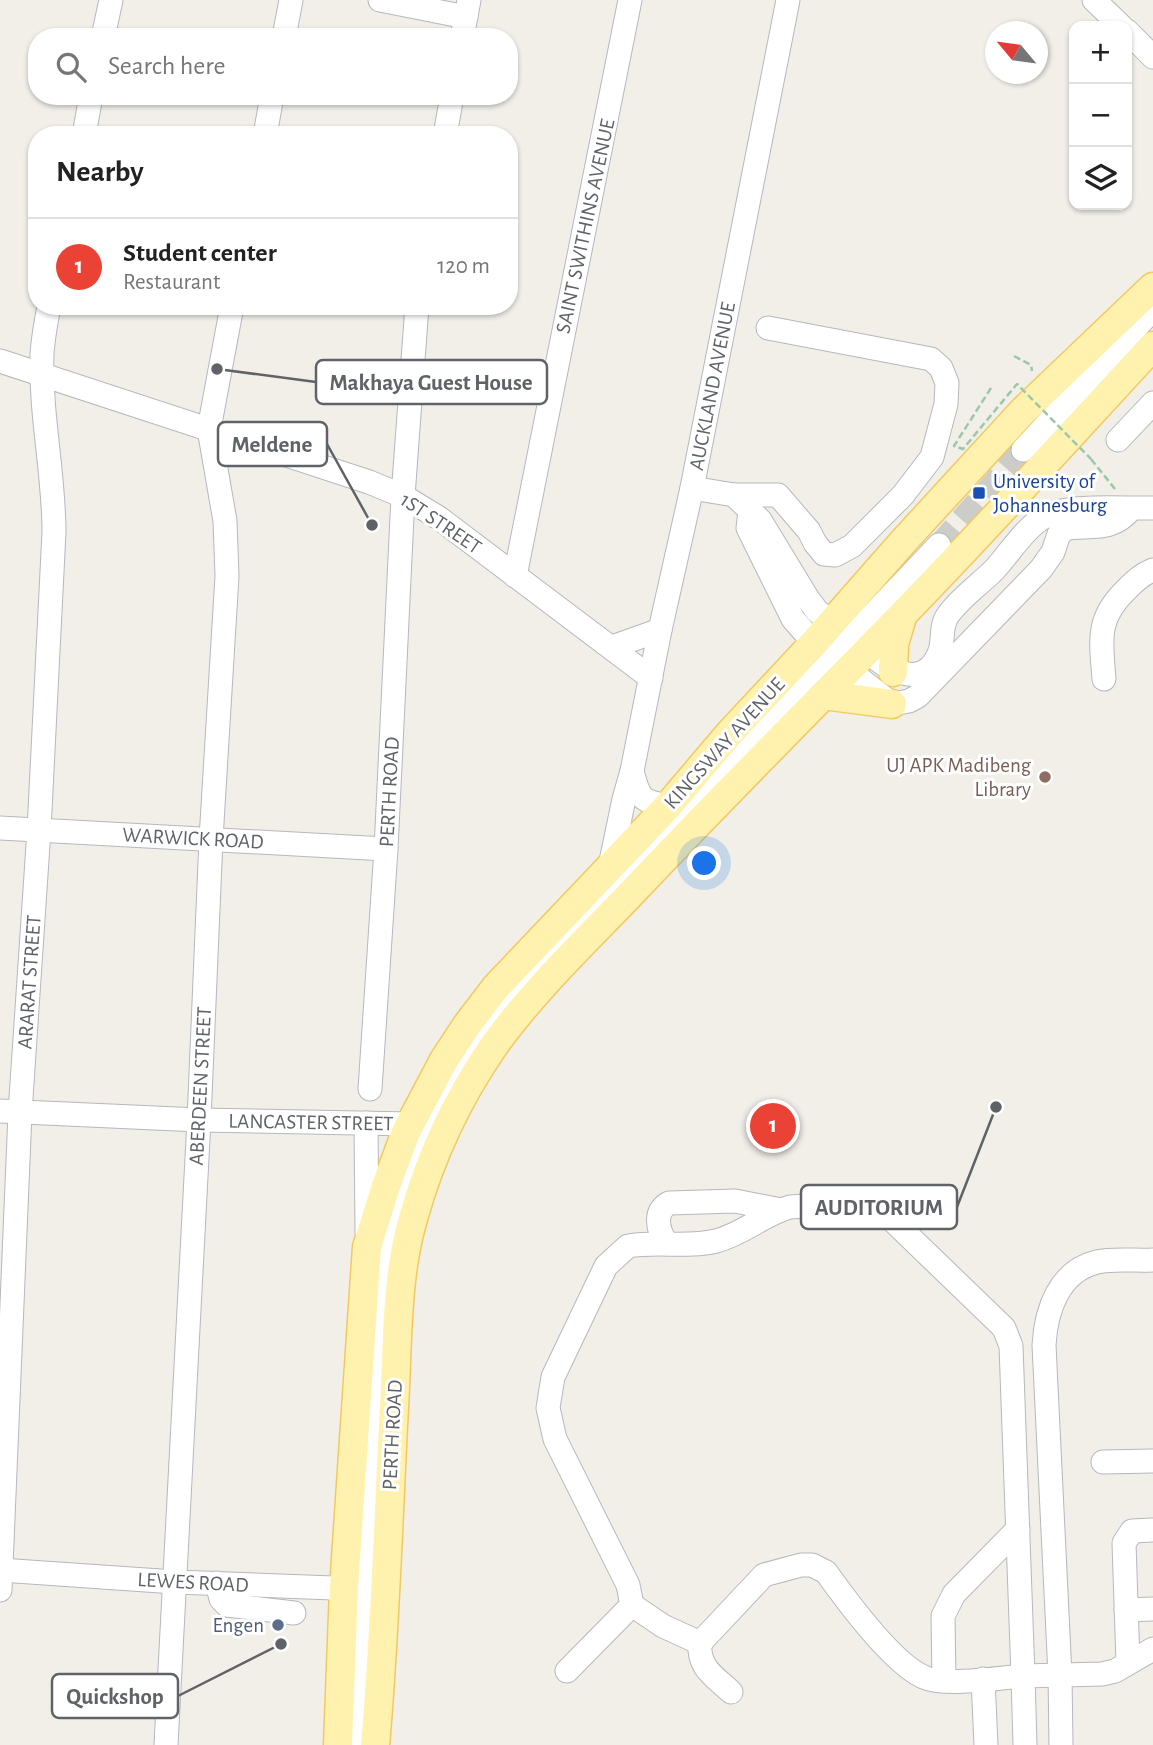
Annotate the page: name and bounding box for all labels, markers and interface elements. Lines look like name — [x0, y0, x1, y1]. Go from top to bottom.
north arrow — [985, 21, 1048, 84]
map controls — [1069, 21, 1132, 210]
button: + — [1069, 21, 1132, 84]
search box — [28, 28, 518, 105]
icon: search — [52, 48, 90, 86]
text: Search here — [108, 53, 226, 79]
button: − — [1069, 84, 1132, 147]
street label: SAINT SWITHINS AVENUE — [552, 117, 618, 335]
button: layers — [1069, 147, 1132, 210]
text: Nearby — [56, 157, 144, 187]
text: Student center — [123, 240, 277, 266]
text: 1 — [75, 255, 83, 278]
text: 120 m — [437, 255, 490, 278]
text: Restaurant — [123, 271, 220, 294]
street label: AUCKLAND AVENUE — [686, 300, 739, 472]
callout: Makhaya Guest House — [316, 360, 547, 404]
text: Makhaya Guest House — [329, 372, 533, 395]
callout: Meldene — [218, 422, 327, 466]
text: Meldene — [232, 434, 313, 457]
place label: University of Johannesburg — [993, 471, 1108, 516]
marker: University of Johannesburg — [971, 485, 987, 501]
street label: 1ST STREET — [396, 489, 485, 558]
street label: KINGSWAY AVENUE — [660, 674, 789, 813]
street label: PERTH ROAD — [376, 736, 403, 848]
place label: UJ APK Madibeng Library — [886, 755, 1032, 800]
marker: UJ APK Madibeng Library — [1037, 769, 1053, 785]
street label: WARWICK ROAD — [122, 824, 264, 853]
your location — [687, 846, 721, 880]
street label: ARARAT STREET — [14, 914, 45, 1050]
street label: ABERDEEN STREET — [186, 1006, 215, 1166]
pin: 1 — [750, 1100, 796, 1152]
street label: LANCASTER STREET — [228, 1111, 394, 1134]
callout: AUDITORIUM — [801, 1185, 957, 1229]
text: AUDITORIUM — [815, 1197, 943, 1220]
street label: PERTH ROAD — [379, 1379, 406, 1491]
street label: LEWES ROAD — [137, 1569, 249, 1596]
place label: Engen — [213, 1615, 264, 1636]
marker: Engen — [270, 1617, 286, 1633]
callout: Quickshop — [52, 1674, 178, 1718]
text: Quickshop — [66, 1686, 164, 1709]

